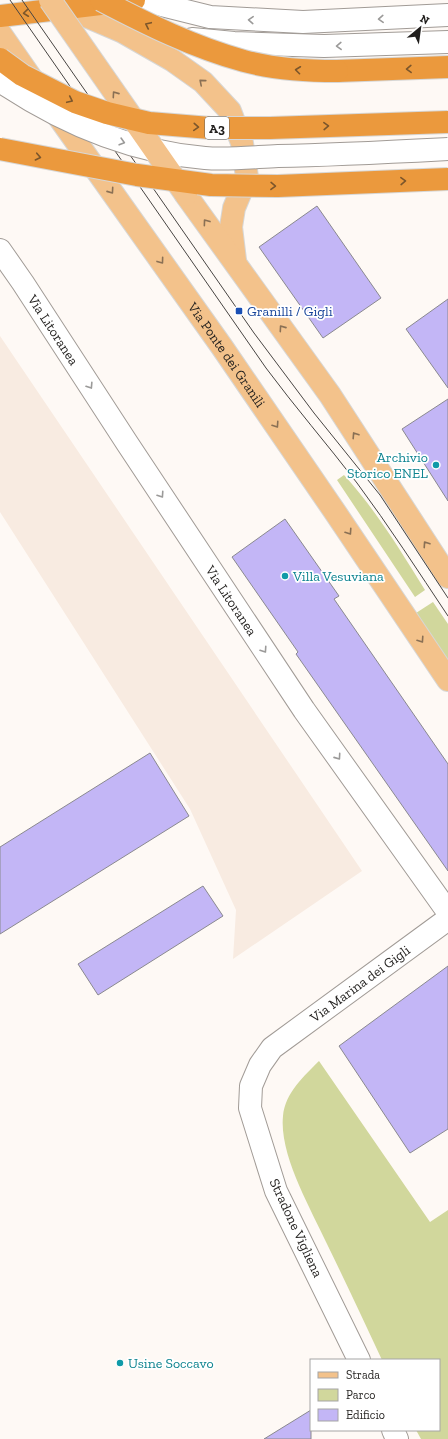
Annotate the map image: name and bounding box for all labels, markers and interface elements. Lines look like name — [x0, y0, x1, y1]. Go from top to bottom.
one-way arrow — [23, 8, 29, 17]
north arrow — [400, 8, 440, 48]
text: N — [418, 12, 432, 28]
one-way arrow — [378, 14, 384, 23]
one-way arrow — [248, 15, 254, 24]
one-way arrow — [145, 22, 152, 30]
one-way arrow — [336, 41, 342, 50]
one-way arrow — [406, 65, 412, 73]
one-way arrow — [295, 66, 302, 75]
one-way arrow — [199, 79, 207, 86]
one-way arrow — [112, 91, 120, 98]
one-way arrow — [65, 95, 73, 103]
road number: A3 — [205, 117, 229, 139]
one-way arrow — [193, 122, 199, 131]
one-way arrow — [323, 122, 329, 130]
one-way arrow — [119, 137, 126, 145]
one-way arrow — [35, 152, 41, 160]
one-way arrow — [400, 177, 406, 185]
one-way arrow — [270, 182, 276, 190]
one-way arrow — [106, 187, 114, 194]
one-way arrow — [204, 220, 211, 227]
one-way arrow — [156, 257, 164, 264]
street label: Via Litoranea — [24, 290, 83, 368]
street label: Via Ponte dei Granili — [184, 298, 269, 411]
place label: Granilli / Gigli — [247, 303, 333, 320]
marker: Granilli / Gigli — [234, 306, 244, 316]
one-way arrow — [279, 325, 287, 332]
one-way arrow — [85, 382, 92, 389]
one-way arrow — [271, 421, 279, 428]
one-way arrow — [353, 432, 360, 439]
place label: Archivio Storico ENEL — [347, 449, 428, 482]
marker: Archivio Storico ENEL — [431, 460, 441, 470]
one-way arrow — [156, 491, 164, 498]
one-way arrow — [344, 528, 352, 535]
one-way arrow — [423, 541, 431, 548]
street label: Via Litoranea — [201, 561, 261, 639]
place label: Villa Vesuviana — [292, 568, 384, 585]
marker: Villa Vesuviana — [280, 571, 290, 581]
one-way arrow — [416, 636, 424, 643]
one-way arrow — [259, 646, 267, 653]
one-way arrow — [333, 753, 340, 760]
street label: Via Marina dei Gigli — [306, 941, 413, 1026]
street label: Stradone Vigliena — [266, 1176, 326, 1280]
place label: Usine Soccavo — [128, 1355, 214, 1372]
marker: Usine Soccavo — [115, 1358, 125, 1368]
legend — [310, 1359, 440, 1431]
text: Strada — [346, 1368, 380, 1382]
text: Parco — [346, 1388, 375, 1402]
text: Edificio — [346, 1408, 385, 1422]

